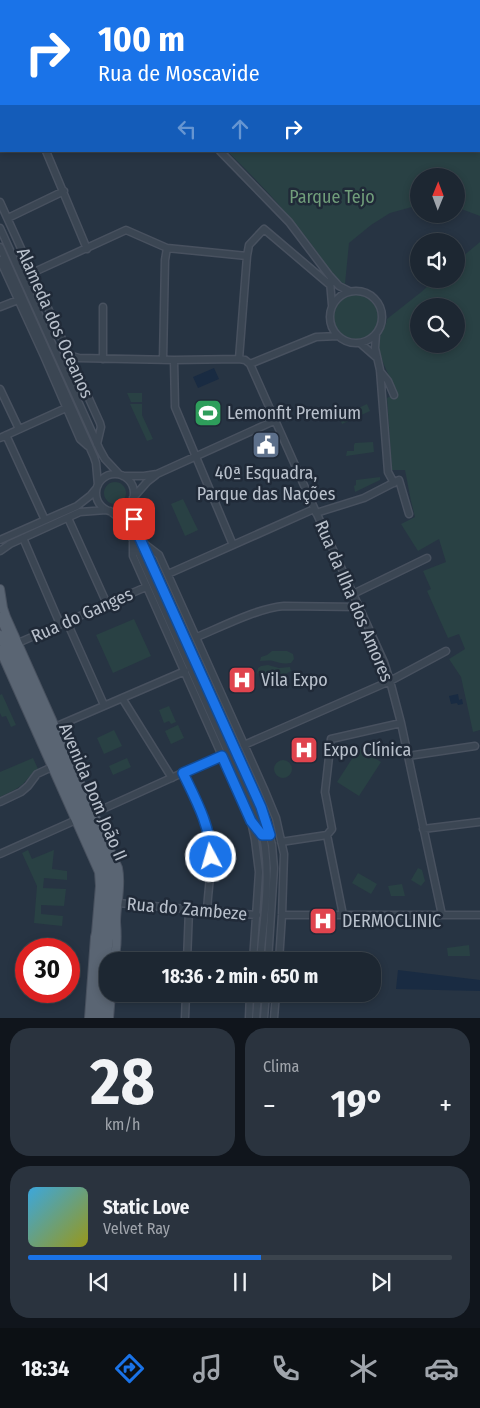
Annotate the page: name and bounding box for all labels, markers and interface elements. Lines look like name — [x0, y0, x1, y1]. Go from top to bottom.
text: 100 m — [98, 18, 185, 60]
icon: right — [15, 20, 80, 85]
text: Rua de Moscavide — [98, 60, 260, 87]
icon: left — [173, 115, 201, 143]
icon: ahead — [226, 115, 254, 143]
icon: right — [279, 115, 307, 143]
north arrow — [410, 168, 465, 222]
map controls — [410, 168, 465, 353]
park label: Parque Tejo — [289, 186, 375, 208]
button: sound — [410, 233, 465, 288]
street label: Alameda dos Oceanos — [12, 244, 98, 402]
button: search — [410, 298, 465, 353]
sports icon: Lemonfit Premium — [193, 398, 223, 428]
place label: Lemonfit Premium — [227, 402, 361, 424]
public building icon: 40ª Esquadra, Parque das Nações — [251, 430, 281, 460]
place label: 40ª Esquadra, Parque das Nações — [197, 462, 336, 505]
pin — [113, 498, 155, 540]
icon: arrive — [120, 505, 148, 533]
street label: Rua da Ilha dos Amores — [310, 517, 398, 685]
street label: Rua do Ganges — [28, 583, 137, 647]
hospital icon: Vila Expo — [227, 665, 257, 695]
place label: Vila Expo — [261, 669, 328, 691]
street label: Avenida Dom João II — [54, 720, 132, 864]
hospital icon: Expo Clínica — [289, 735, 319, 765]
place label: Expo Clínica — [323, 739, 411, 761]
position arrow — [184, 830, 236, 882]
street label: Rua do Zambeze — [126, 893, 248, 925]
hospital icon: DERMOCLINIC — [308, 906, 338, 936]
place label: DERMOCLINIC — [342, 910, 441, 932]
speed limit sign: 30 — [15, 938, 80, 1003]
text: 18:36 · 2 min · 650 m — [162, 965, 318, 988]
text: 28 — [90, 1043, 155, 1121]
text: Clima — [263, 1057, 299, 1076]
text: 19° — [331, 1081, 384, 1127]
text: − — [263, 1089, 276, 1122]
text: + — [439, 1089, 452, 1122]
text: km/h — [105, 1115, 140, 1134]
text: Static Love — [103, 1196, 190, 1219]
text: Velvet Ray — [103, 1219, 170, 1238]
icon: previous — [85, 1268, 113, 1296]
icon: pause — [226, 1268, 254, 1296]
icon: next — [367, 1268, 395, 1296]
icon: directions — [112, 1351, 147, 1386]
icon: music — [190, 1351, 225, 1386]
icon: phone — [268, 1351, 303, 1386]
icon: climate — [346, 1351, 381, 1386]
icon: car — [424, 1351, 459, 1386]
text: 18:34 — [21, 1355, 69, 1382]

